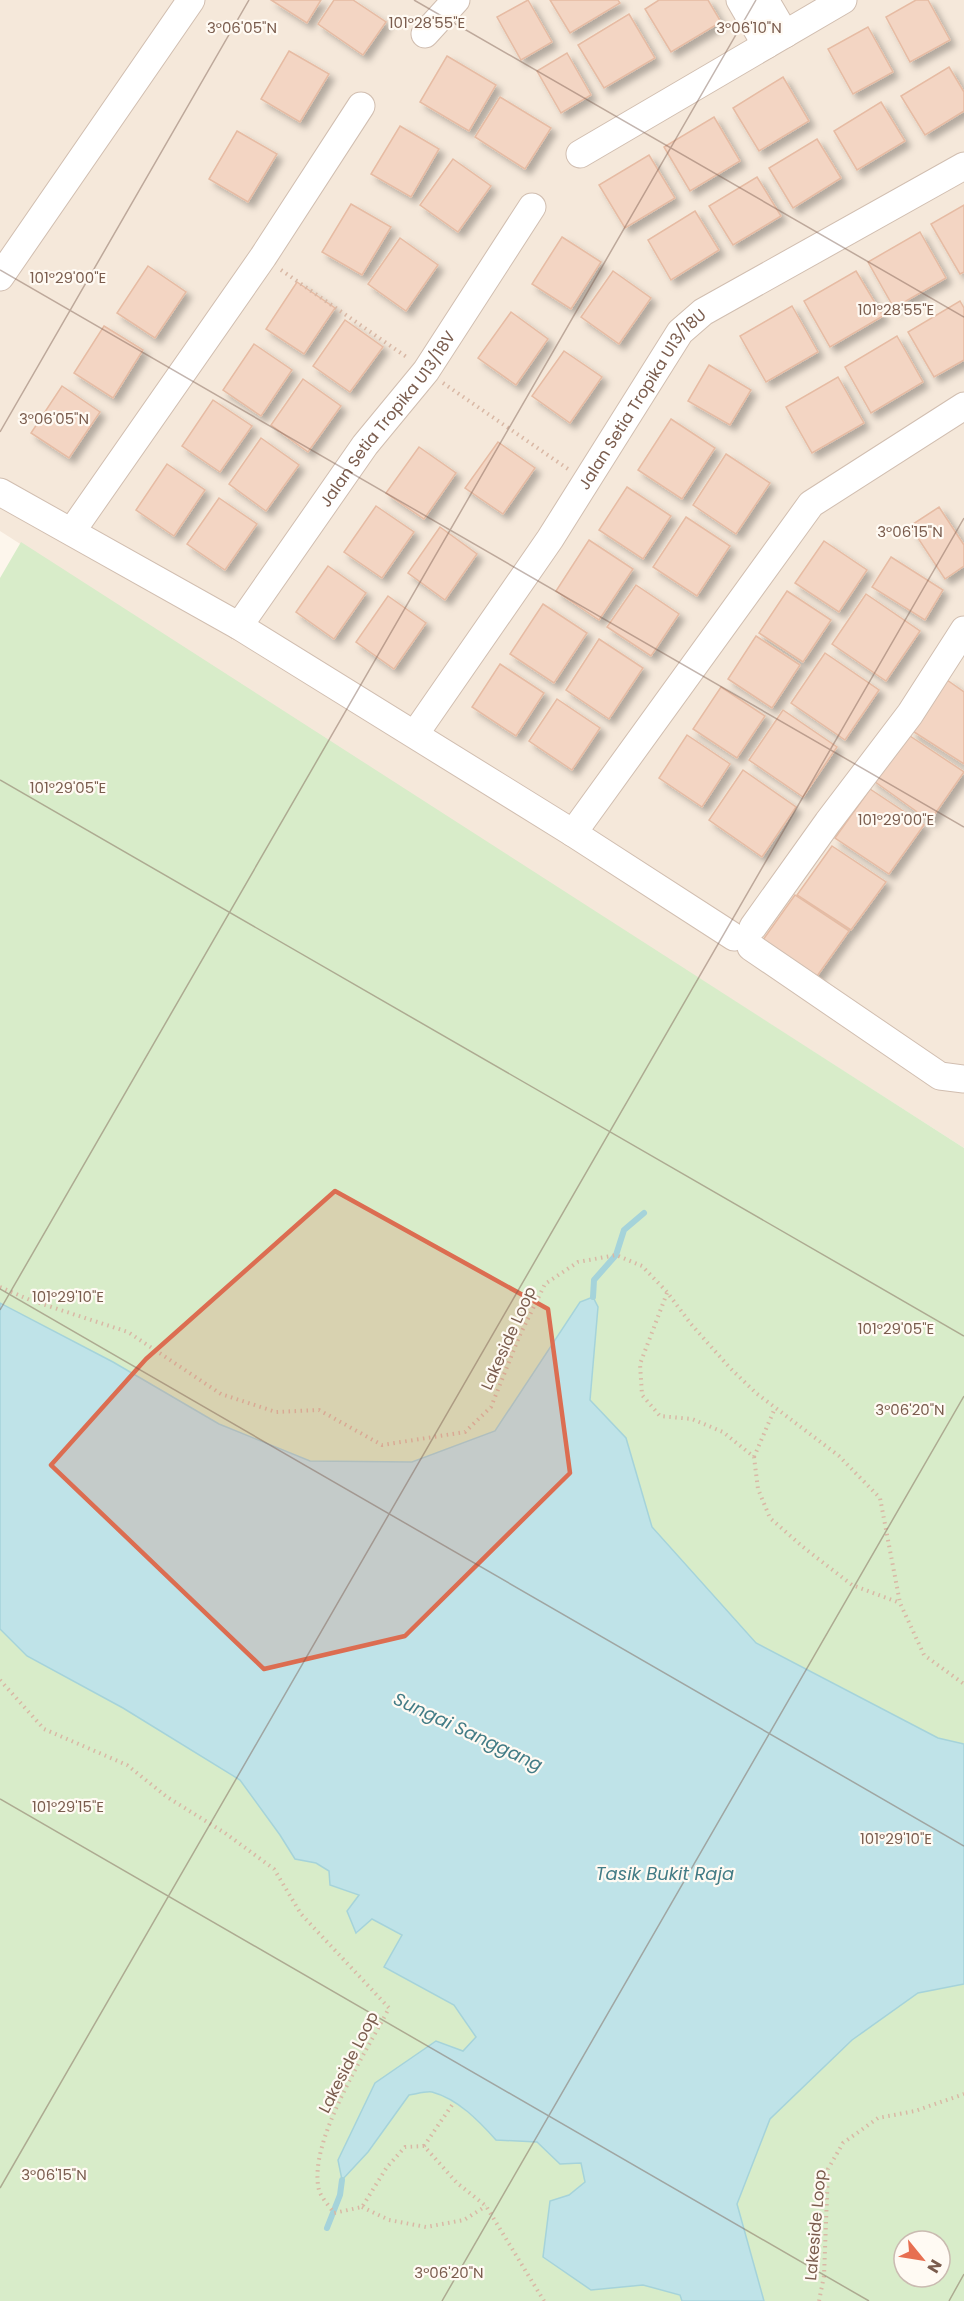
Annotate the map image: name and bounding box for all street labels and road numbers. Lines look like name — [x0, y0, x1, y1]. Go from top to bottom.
street label: Jalan Setia Tropika U13/18U — [573, 303, 711, 494]
street label: Jalan Setia Tropika U13/18V — [314, 326, 461, 512]
street label: Lakeside Loop — [475, 1282, 542, 1394]
street label: Lakeside Loop — [313, 2007, 384, 2117]
street label: Lakeside Loop — [799, 2168, 832, 2282]

